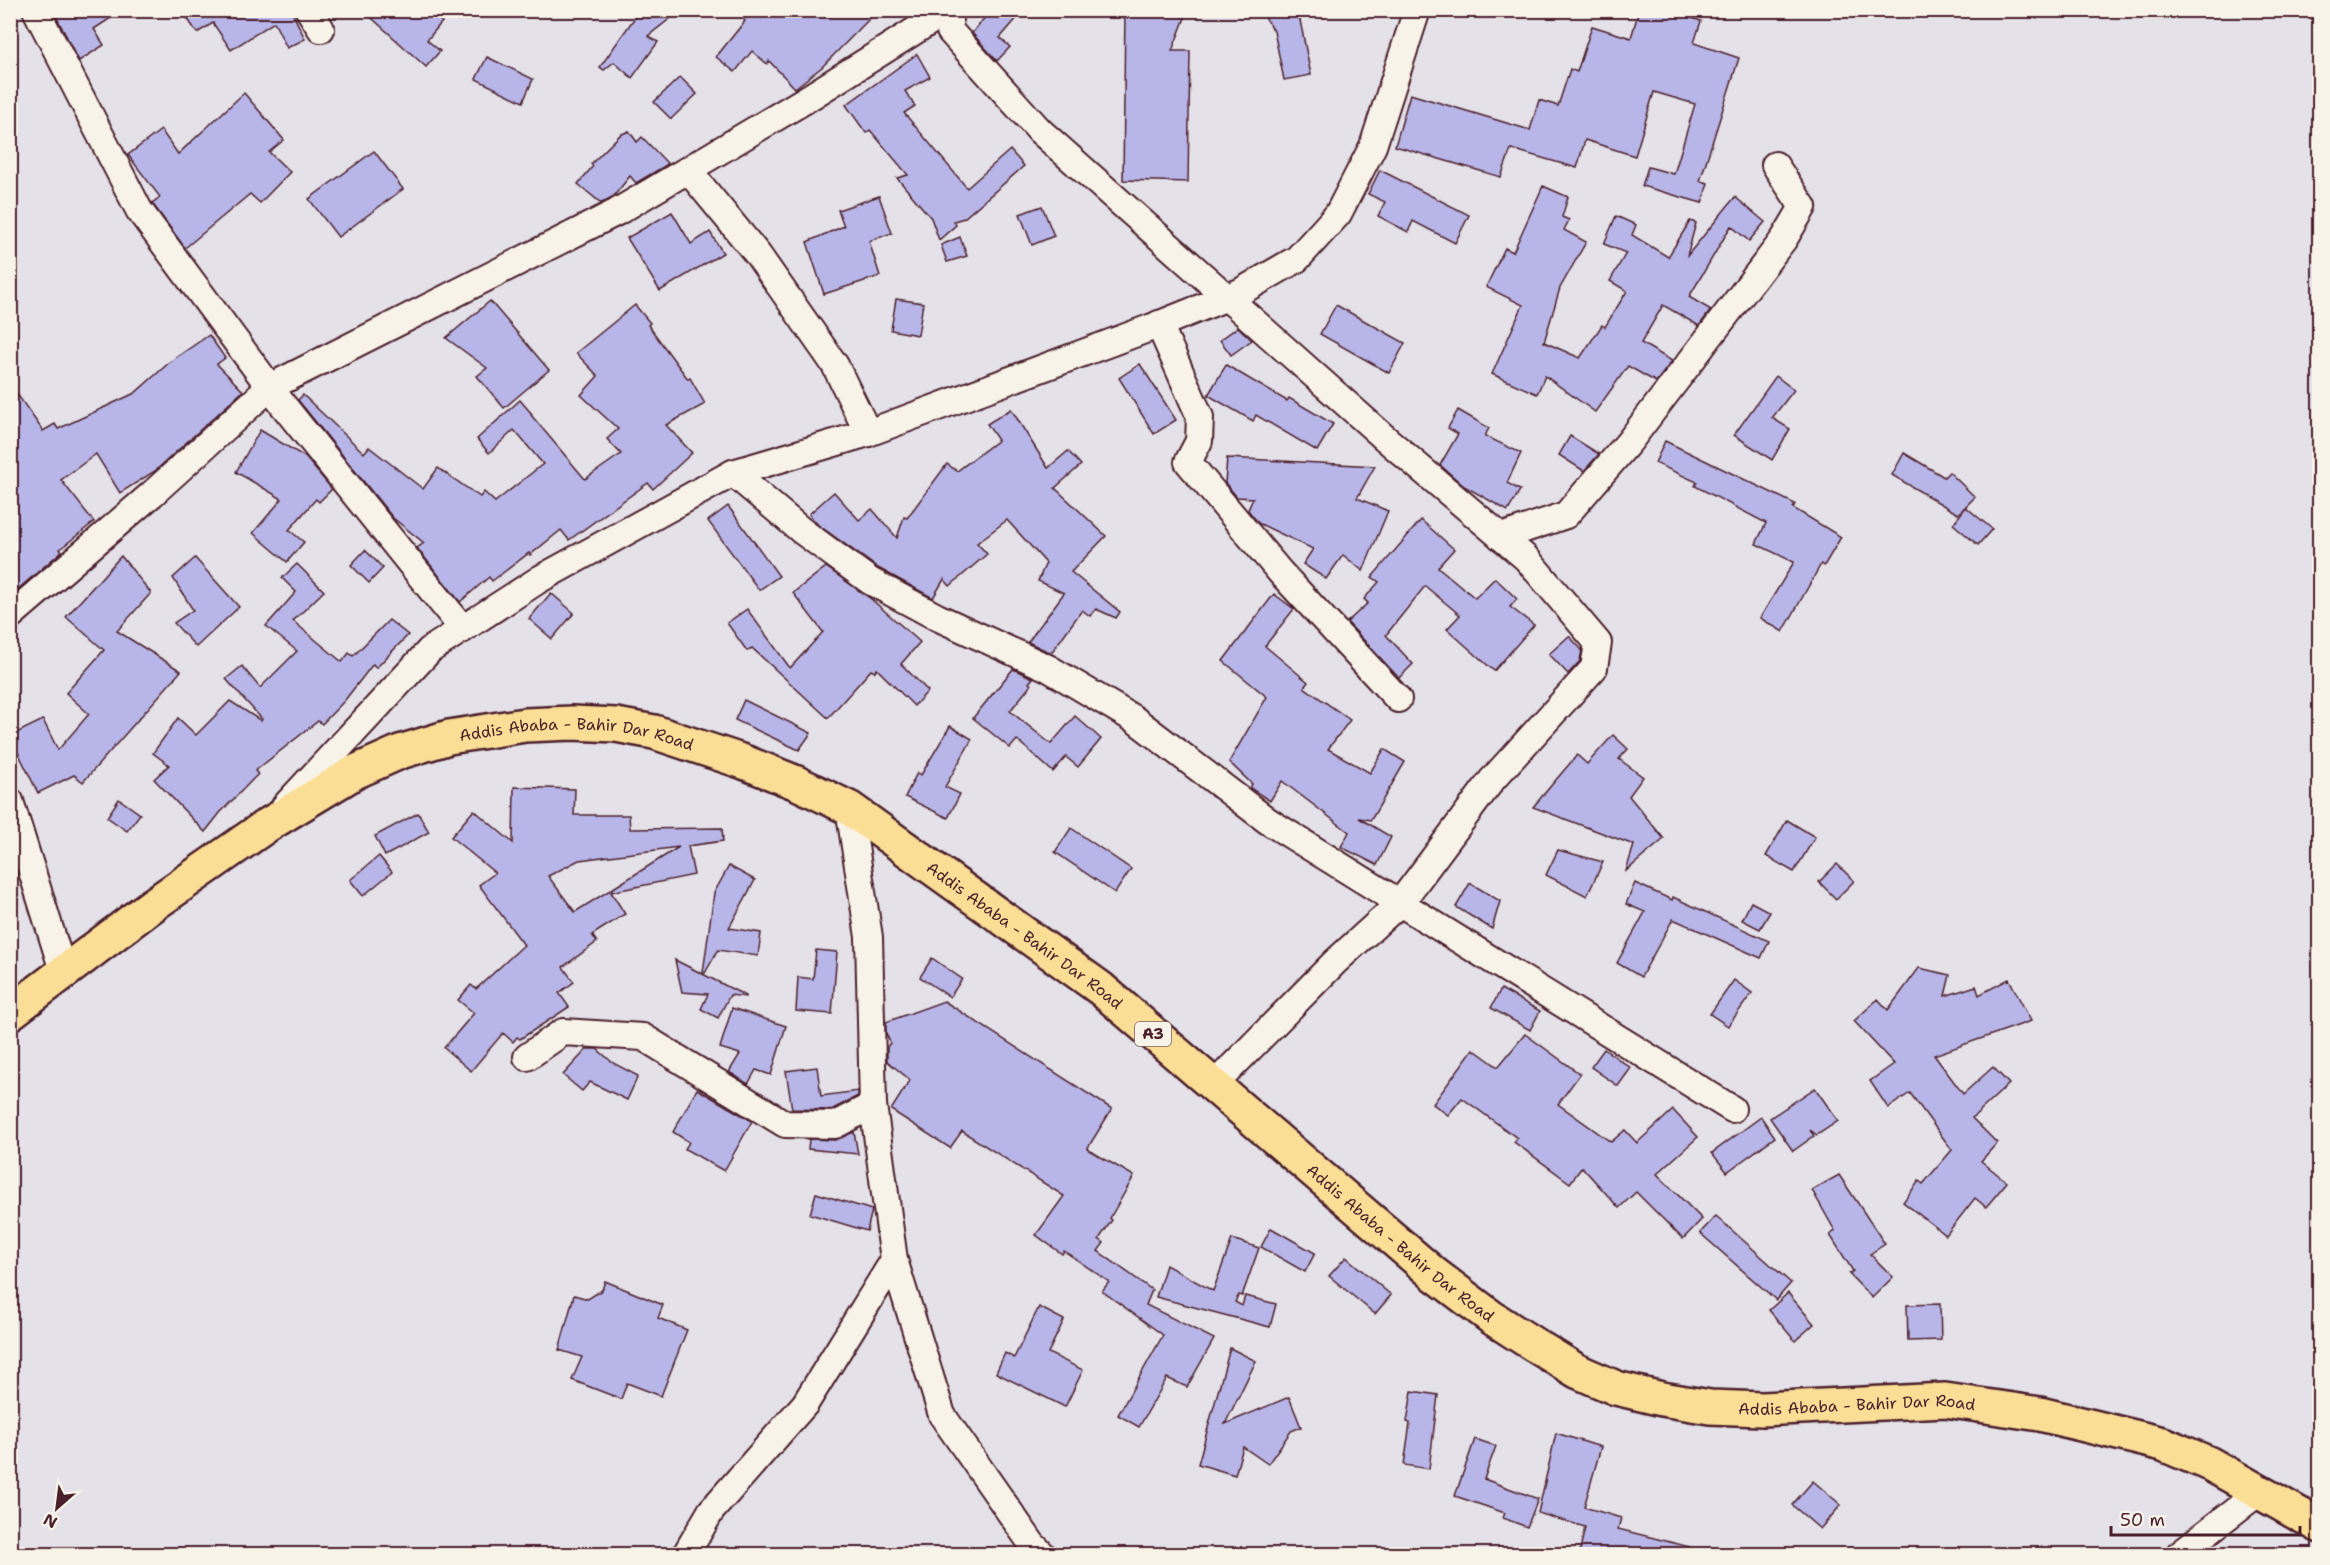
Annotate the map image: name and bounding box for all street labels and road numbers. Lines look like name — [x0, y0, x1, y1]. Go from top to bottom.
street label: Addis Ababa - Bahir Dar Road — [458, 712, 697, 755]
street label: Addis Ababa - Bahir Dar Road — [923, 857, 1127, 1014]
road number: A3 — [1135, 1022, 1171, 1046]
street label: Addis Ababa - Bahir Dar Road — [1302, 1159, 1499, 1327]
street label: Addis Ababa - Bahir Dar Road — [1738, 1389, 1977, 1420]

